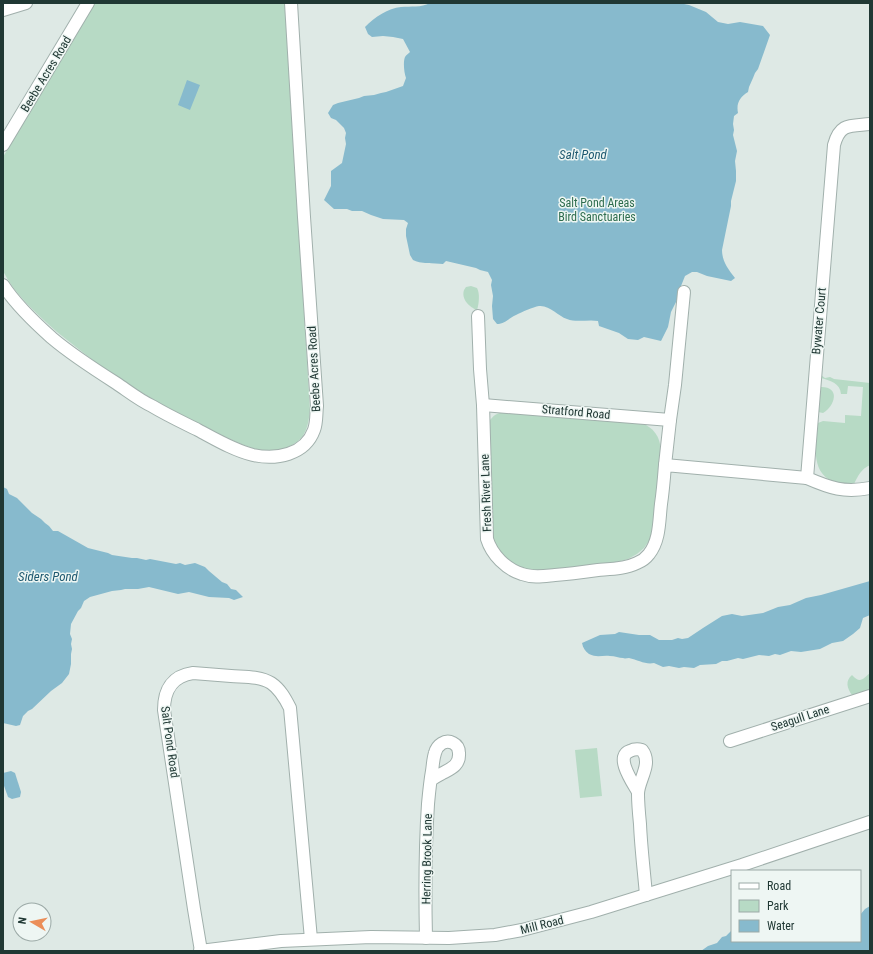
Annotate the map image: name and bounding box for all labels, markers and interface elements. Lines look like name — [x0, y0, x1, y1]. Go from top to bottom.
street label: Beebe Acres Road — [18, 33, 74, 114]
water label: Salt Pond — [559, 147, 608, 162]
park label: Salt Pond Areas Bird Sanctuaries — [558, 196, 636, 224]
street label: Bywater Court — [809, 287, 829, 355]
street label: Beebe Acres Road — [305, 326, 323, 412]
street label: Stratford Road — [541, 402, 611, 422]
street label: Fresh River Lane — [478, 453, 494, 532]
water label: Siders Pond — [18, 569, 79, 584]
street label: Seagull Lane — [769, 702, 831, 734]
street label: Salt Pond Road — [158, 705, 182, 779]
street label: Herring Brook Lane — [419, 813, 435, 905]
legend — [731, 870, 861, 942]
text: Road — [767, 879, 791, 893]
text: Park — [767, 899, 789, 913]
north arrow — [12, 902, 52, 942]
street label: Mill Road — [519, 913, 565, 937]
text: N — [16, 916, 30, 925]
text: Water — [767, 919, 795, 933]

